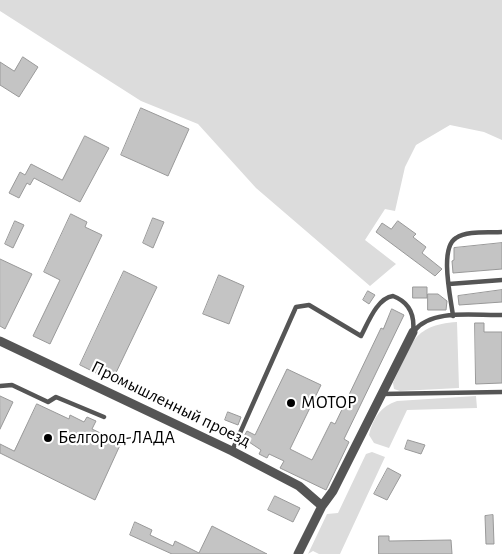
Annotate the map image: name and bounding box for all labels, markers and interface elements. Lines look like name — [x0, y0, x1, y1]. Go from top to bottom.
street label: Промышленный проезд — [88, 356, 254, 452]
place label: МОТОР — [301, 392, 357, 414]
marker: МОТОР — [285, 397, 297, 409]
place label: Белгород-ЛАДА — [58, 427, 175, 449]
marker: Белгород-ЛАДА — [42, 432, 54, 444]

